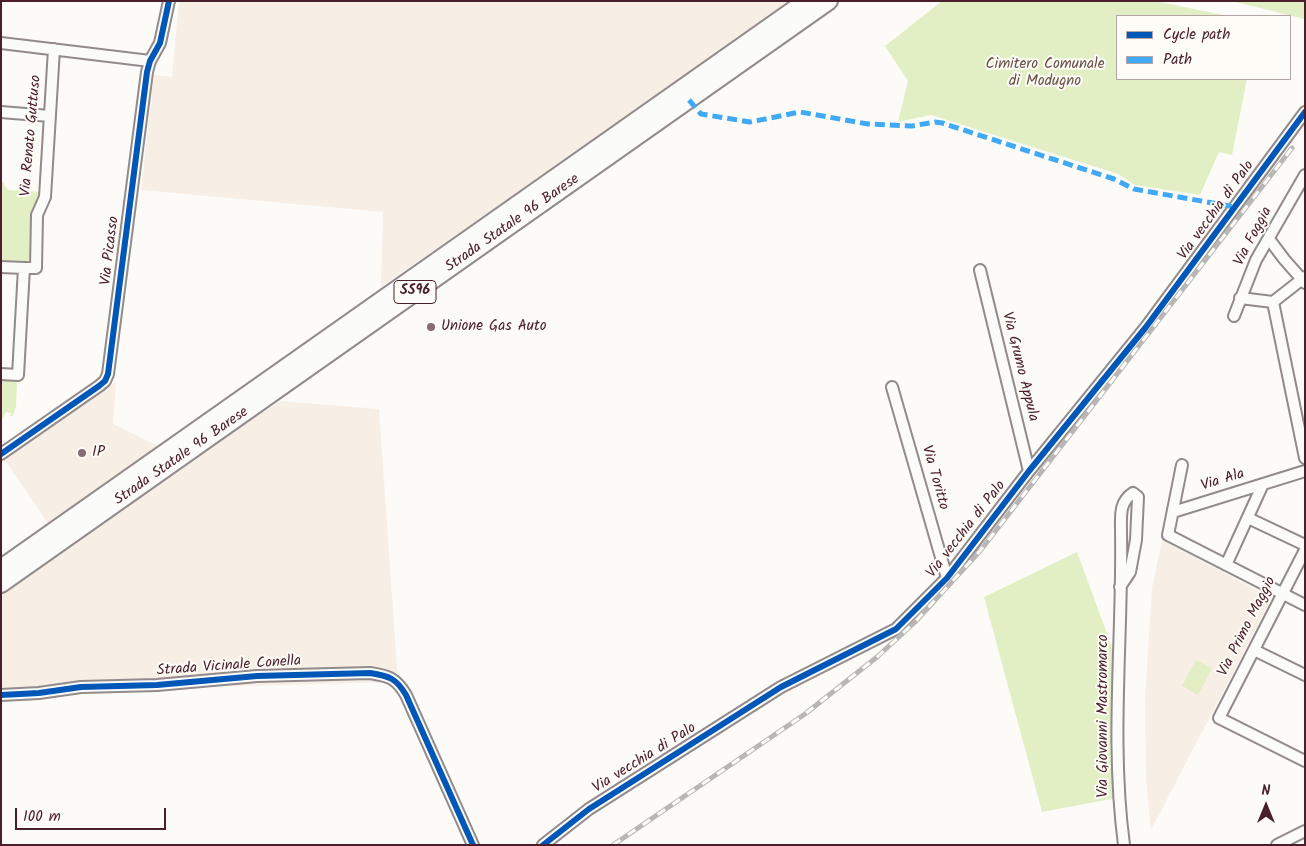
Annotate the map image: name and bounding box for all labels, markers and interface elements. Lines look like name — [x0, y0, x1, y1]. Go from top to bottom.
legend — [1116, 15, 1291, 80]
text: Cycle path — [1163, 23, 1230, 47]
text: Path — [1163, 48, 1192, 72]
park label: Cimitero Comunale di Modugno — [986, 56, 1104, 91]
street label: Via Renato Guttuso — [18, 74, 46, 198]
street label: Via vecchia di Palo — [1175, 158, 1259, 264]
street label: Strada Statale 96 Barese — [443, 171, 583, 277]
street label: Via Foggia — [1231, 204, 1277, 270]
street label: Via Picasso — [98, 215, 124, 287]
road number: SS96 — [394, 280, 436, 304]
street label: Via Grumo Appula — [997, 310, 1041, 424]
place label: Unione Gas Auto — [441, 318, 547, 336]
marker: Unione Gas Auto — [425, 321, 437, 333]
street label: Strada Statale 96 Barese — [112, 404, 252, 510]
place label: IP — [92, 444, 105, 462]
street label: Via Toritto — [916, 444, 952, 512]
marker: IP — [76, 447, 88, 459]
street label: Via Ala — [1199, 466, 1247, 496]
street label: Via vecchia di Palo — [923, 478, 1011, 582]
street label: Via Primo Maggio — [1215, 574, 1281, 680]
street label: Via Giovanni Mastromarco — [1095, 634, 1113, 798]
street label: Strada Vicinale Conella — [156, 653, 302, 681]
street label: Via vecchia di Palo — [590, 720, 700, 798]
text: N — [1262, 780, 1270, 802]
north arrow — [1241, 781, 1291, 831]
scale bar — [18, 798, 169, 830]
text: 100 m — [23, 805, 61, 829]

